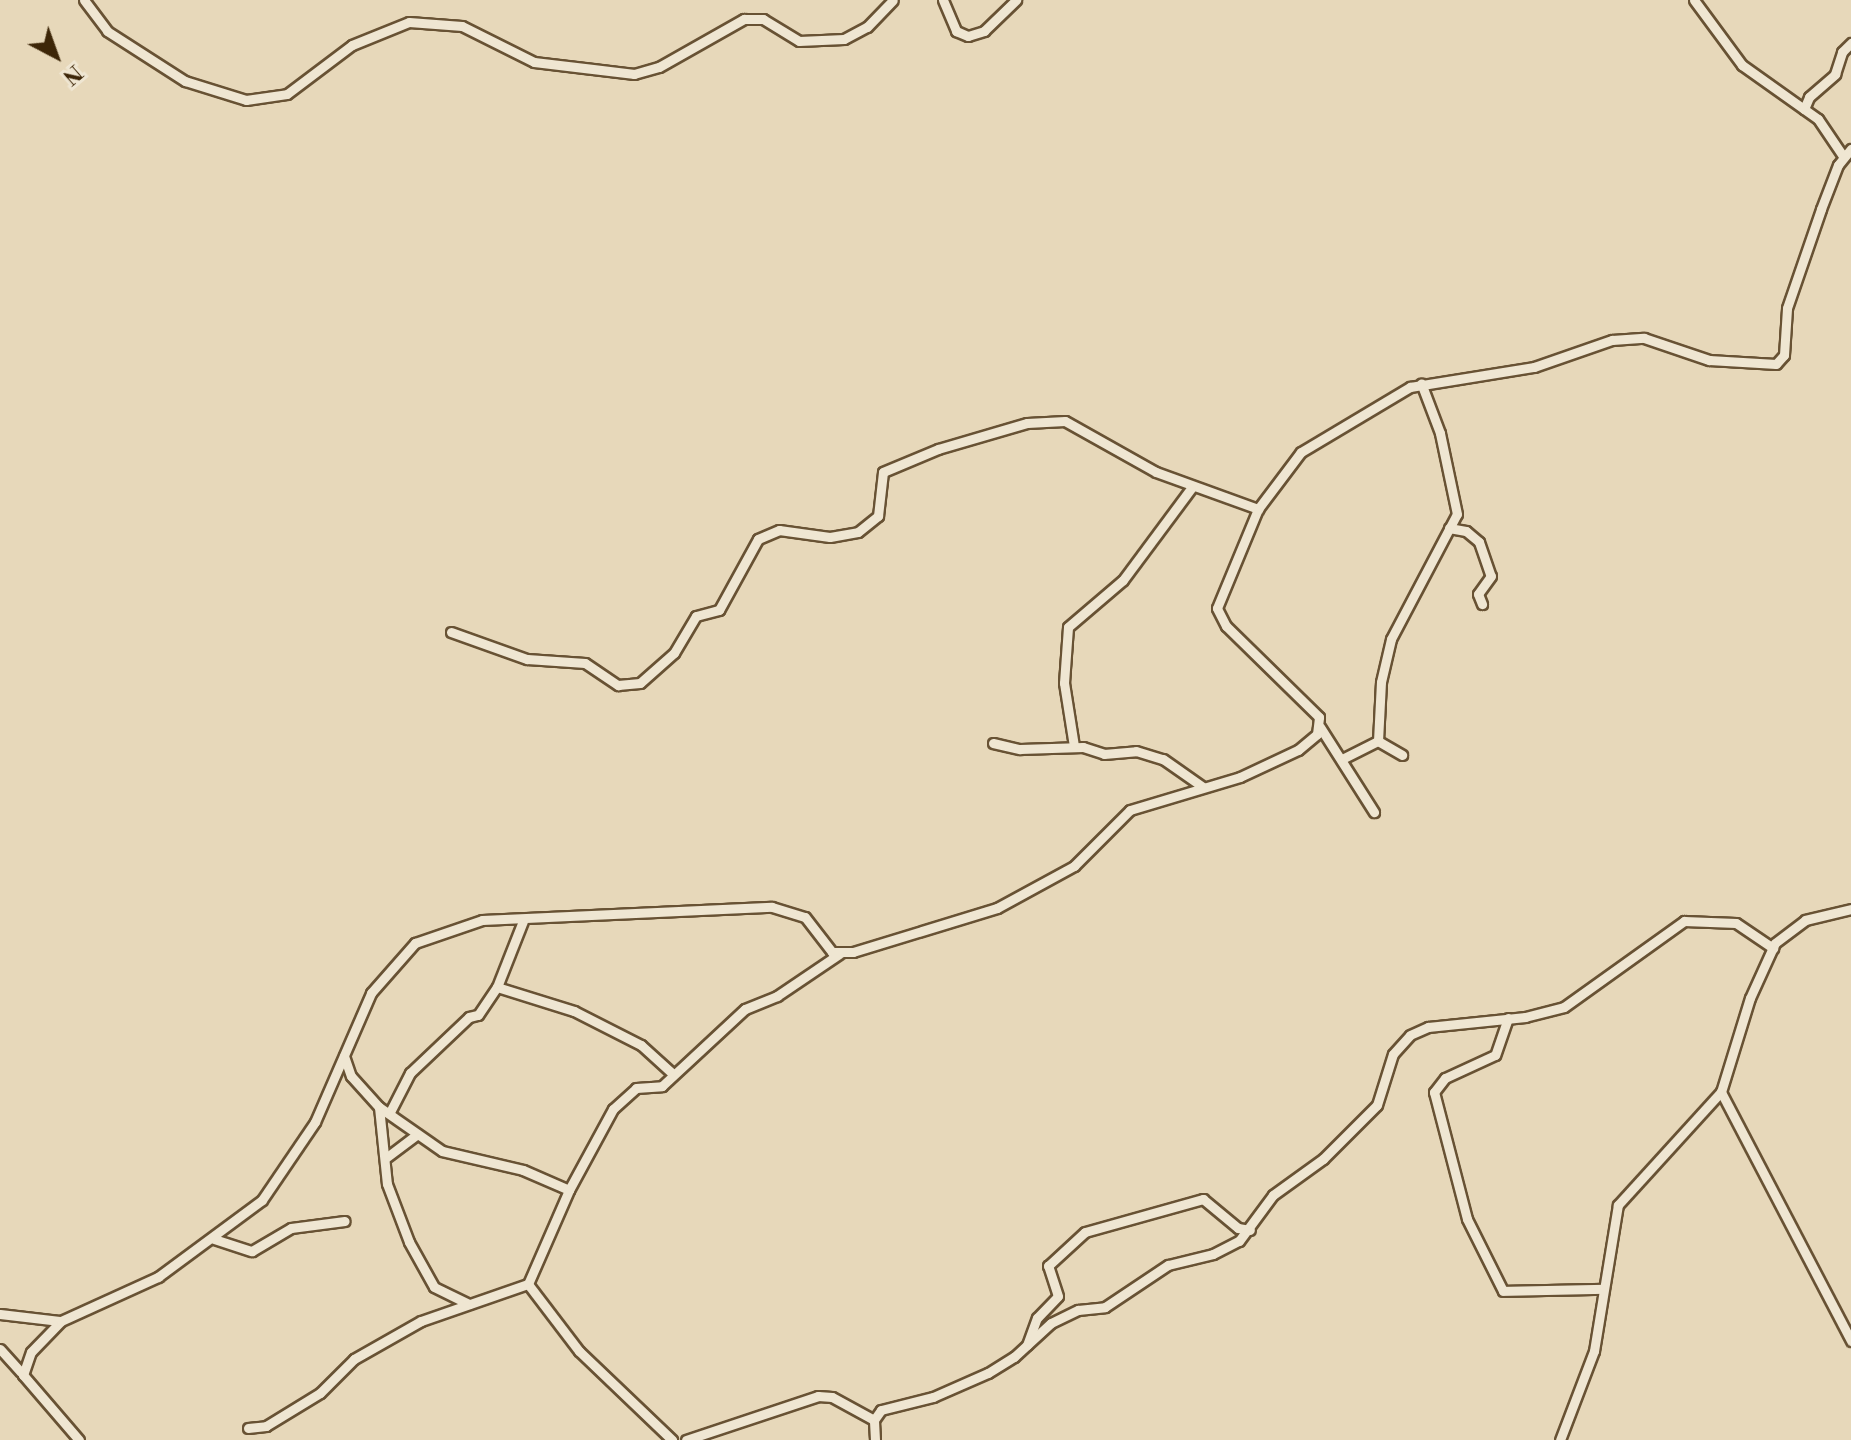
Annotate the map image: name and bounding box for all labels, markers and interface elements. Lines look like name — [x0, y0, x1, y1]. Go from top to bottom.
north arrow — [16, 16, 96, 96]
text: N — [57, 59, 87, 90]

